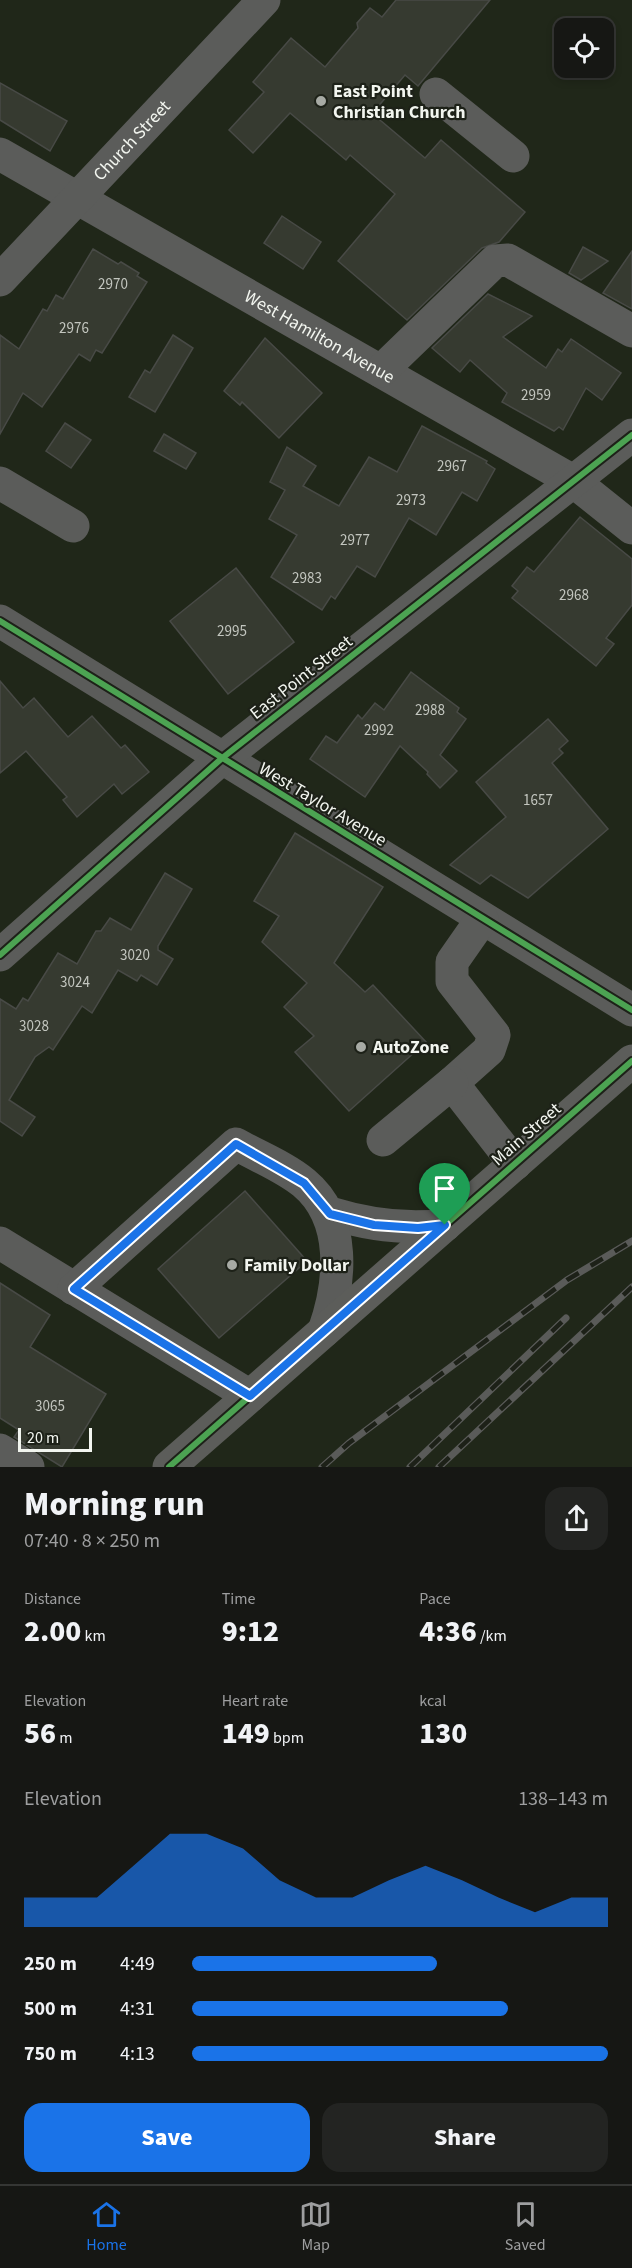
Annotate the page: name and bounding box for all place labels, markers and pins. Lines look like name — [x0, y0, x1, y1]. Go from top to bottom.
place label: East Point Christian Church — [333, 79, 465, 125]
marker: East Point Christian Church — [314, 94, 328, 108]
place label: AutoZone — [372, 1035, 449, 1060]
marker: AutoZone — [354, 1040, 368, 1054]
pin — [419, 1163, 470, 1225]
place label: Family Dollar — [244, 1253, 350, 1278]
marker: Family Dollar — [225, 1258, 239, 1272]

